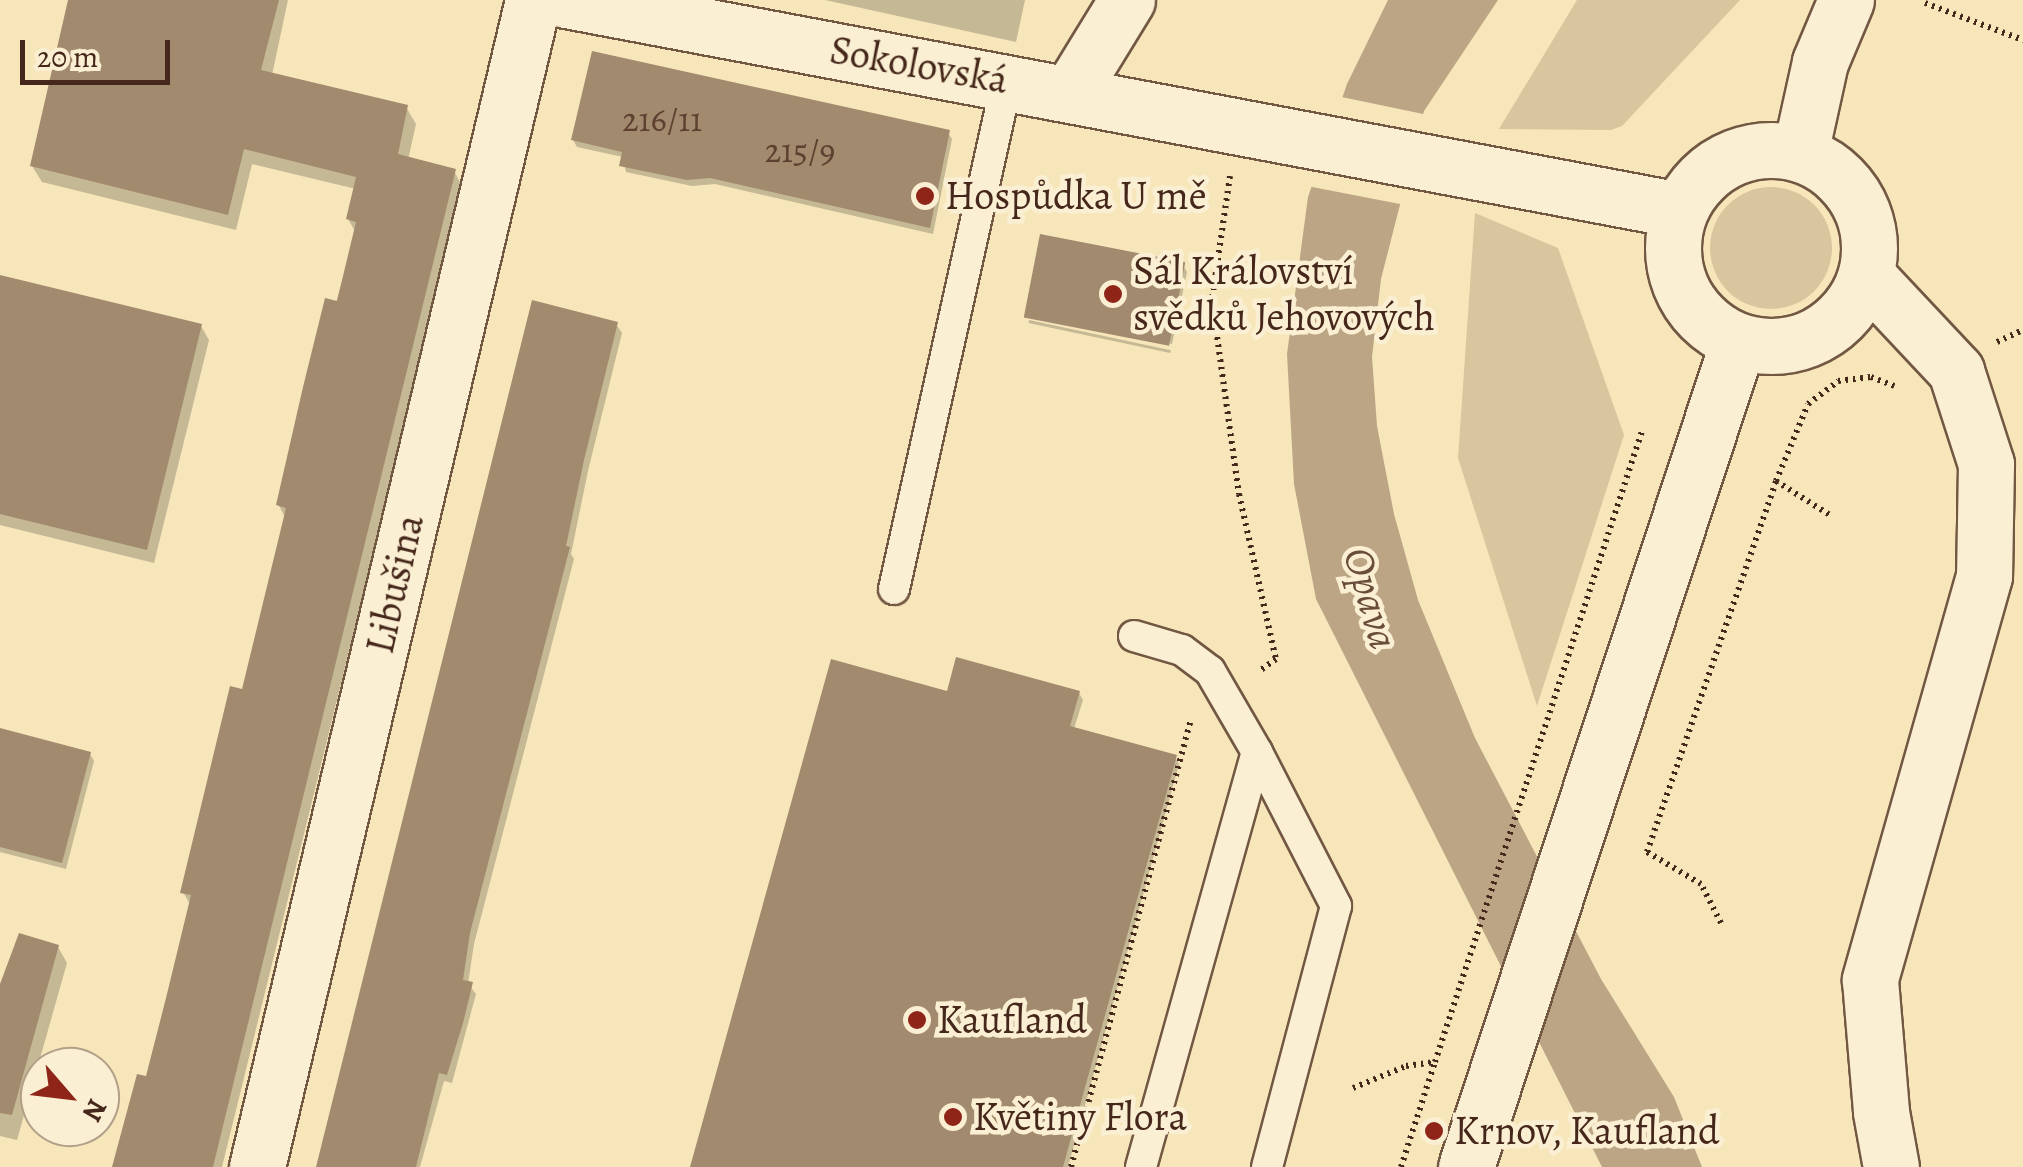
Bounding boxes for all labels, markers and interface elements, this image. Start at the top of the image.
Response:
scale bar [25,20,175,82]
street label: Sokolovská [826,26,1012,104]
text: 20 m [37,37,98,77]
house number: 216/11 [622,98,702,140]
house number: 215/9 [764,129,836,171]
place label: Hospůdka U mě [945,172,1207,220]
marker: Hospůdka U mě [914,185,936,207]
place label: Sál Království svědků Jehovových [1133,247,1435,341]
marker: Sál Království svědků Jehovových [1102,283,1124,305]
street label: Libušina [356,510,434,658]
water label: Opava [1333,541,1409,655]
place label: Kaufland [937,996,1087,1044]
marker: Kaufland [906,1009,928,1031]
north arrow [20,1047,120,1147]
text: N [73,1092,116,1128]
place label: Květiny Flora [973,1093,1187,1141]
marker: Květiny Flora [942,1106,964,1128]
place label: Krnov, Kaufland [1454,1107,1720,1155]
marker: Krnov, Kaufland [1423,1120,1445,1142]

